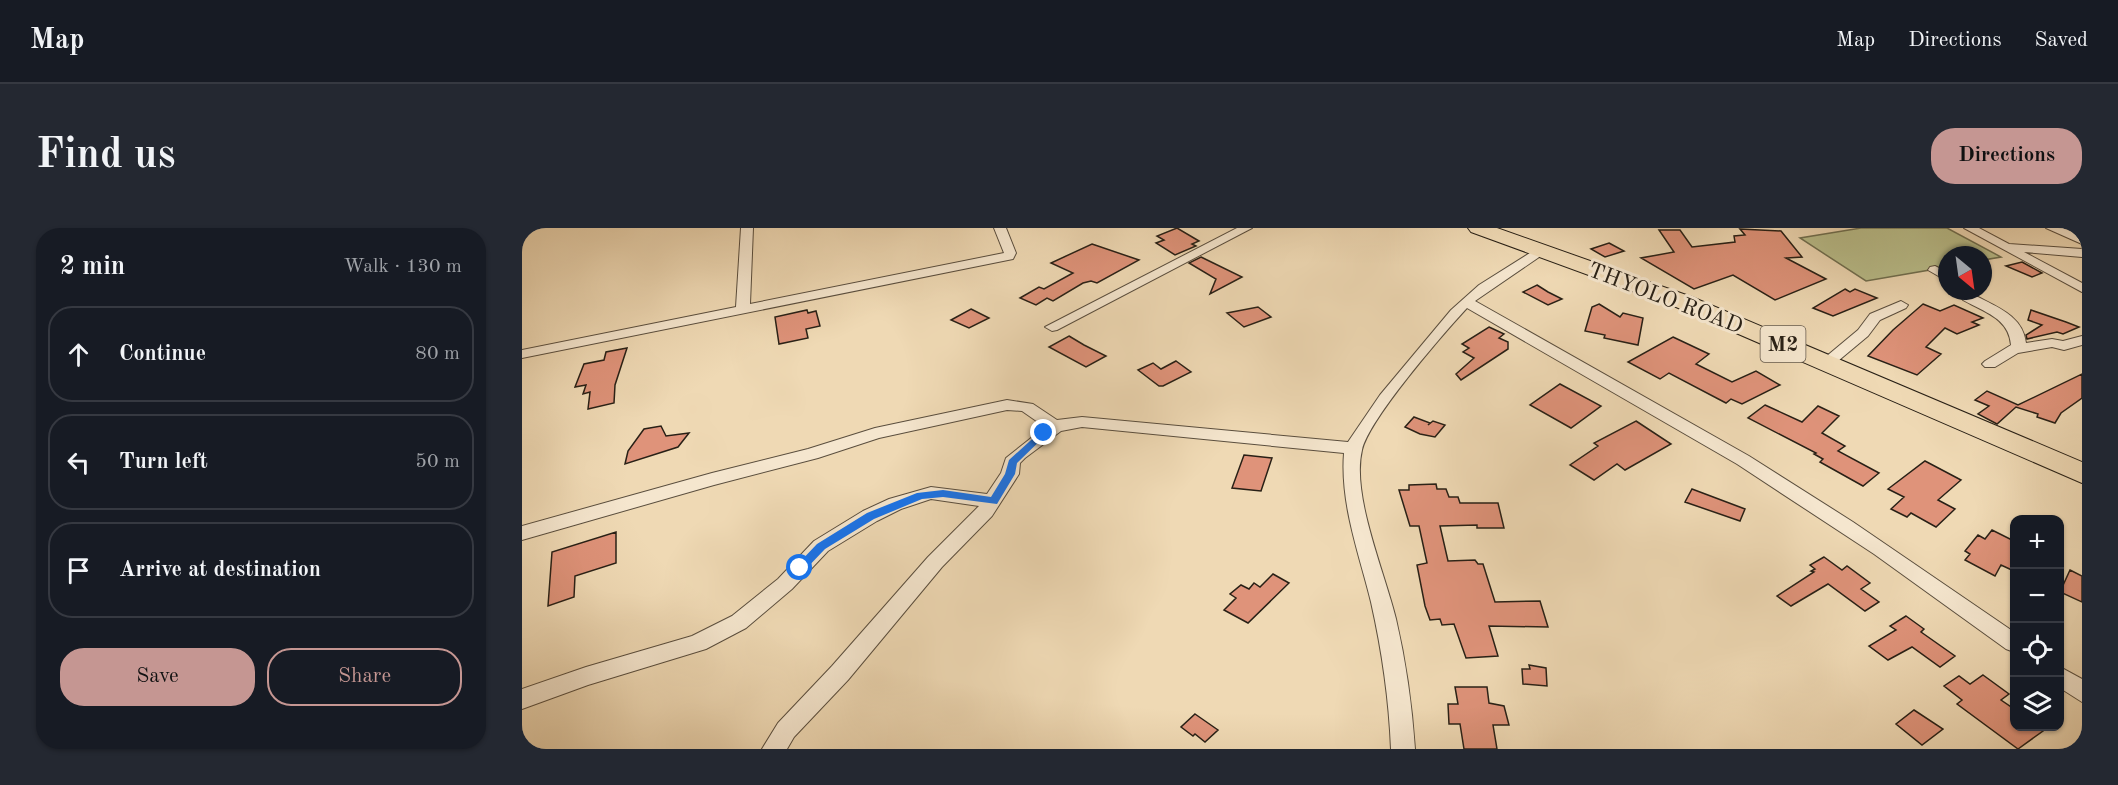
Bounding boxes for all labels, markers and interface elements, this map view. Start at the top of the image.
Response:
text: Map [30,27,84,55]
text: Map [1836,30,1875,51]
text: Directions [1908,30,2002,51]
text: Saved [2035,30,2088,51]
button: Directions [1931,128,2082,184]
text: Find us [36,135,175,177]
north arrow [1938,246,1992,300]
text: 2 min [60,254,125,280]
text: Walk · 130 m [343,257,462,277]
street label: THYOLO ROAD [1585,259,1746,338]
road number: M2 [1760,326,1806,362]
icon: ahead [62,338,95,371]
text: Continue [119,343,206,365]
text: 80 m [415,344,460,364]
route end [1030,419,1056,445]
icon: left [62,446,95,479]
text: Turn left [119,451,208,473]
text: 50 m [415,452,460,472]
map controls [2010,515,2064,731]
button: + [2010,515,2064,569]
icon: arrive [62,554,95,587]
route start [786,554,812,580]
text: Arrive at destination [119,559,321,581]
button: − [2010,569,2064,623]
button: locate [2010,623,2064,677]
button: Save [60,648,255,706]
button: Share [267,648,462,706]
button: layers [2010,677,2064,731]

